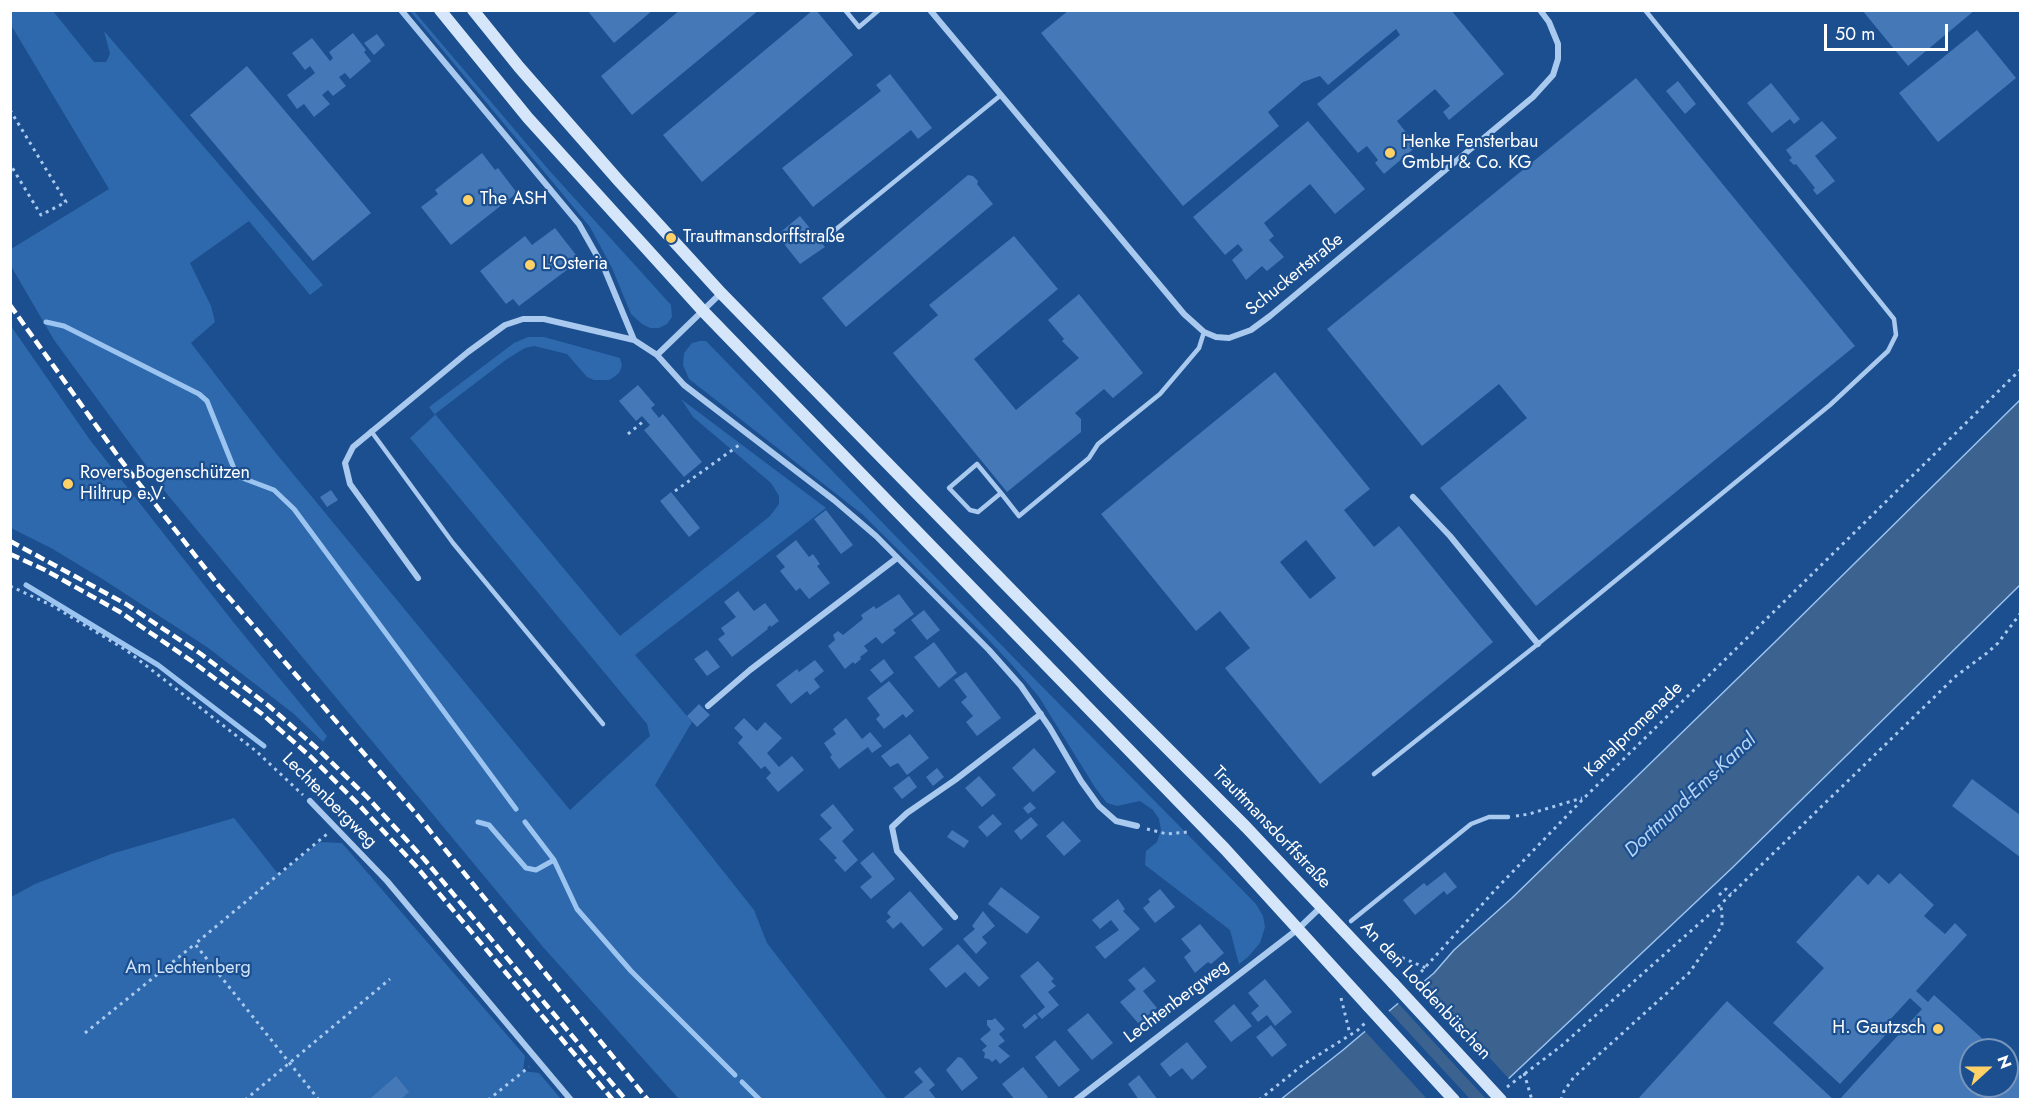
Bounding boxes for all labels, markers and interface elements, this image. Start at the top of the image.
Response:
scale bar [1827,12,1952,50]
text: 50 m [1835,21,1875,47]
place label: Henke Fensterbau GmbH & Co. KG [1402,132,1538,174]
marker: Henke Fensterbau GmbH & Co. KG [1383,146,1397,160]
place label: The ASH [480,189,547,211]
marker: The ASH [461,193,475,207]
place label: Trauttmansdorffstraße [683,227,845,249]
street label: Schuckertstraße [1242,229,1348,321]
marker: Trauttmansdorffstraße [664,231,678,245]
place label: L'Osteria [542,254,608,276]
marker: L'Osteria [523,258,537,272]
place label: Rovers Bogenschützen Hiltrup e.V. [80,463,250,506]
marker: Rovers Bogenschützen Hiltrup e.V. [61,477,75,491]
street label: Kanalpromenade [1580,678,1688,782]
water label: Dortmund-Ems-Kanal [1620,729,1762,863]
street label: Lechtenbergweg [277,749,381,853]
street label: Trauttmansdorffstraße [1207,762,1335,894]
street label: An den Loddenbüschen [1355,917,1495,1065]
street label: Lechtenbergweg [1120,956,1234,1048]
park label: Am Lechtenberg [125,958,251,980]
place label: H. Gautzsch [1832,1018,1926,1040]
marker: H. Gautzsch [1931,1022,1945,1036]
north arrow [1959,1038,2019,1098]
text: N [1991,1052,2017,1072]

